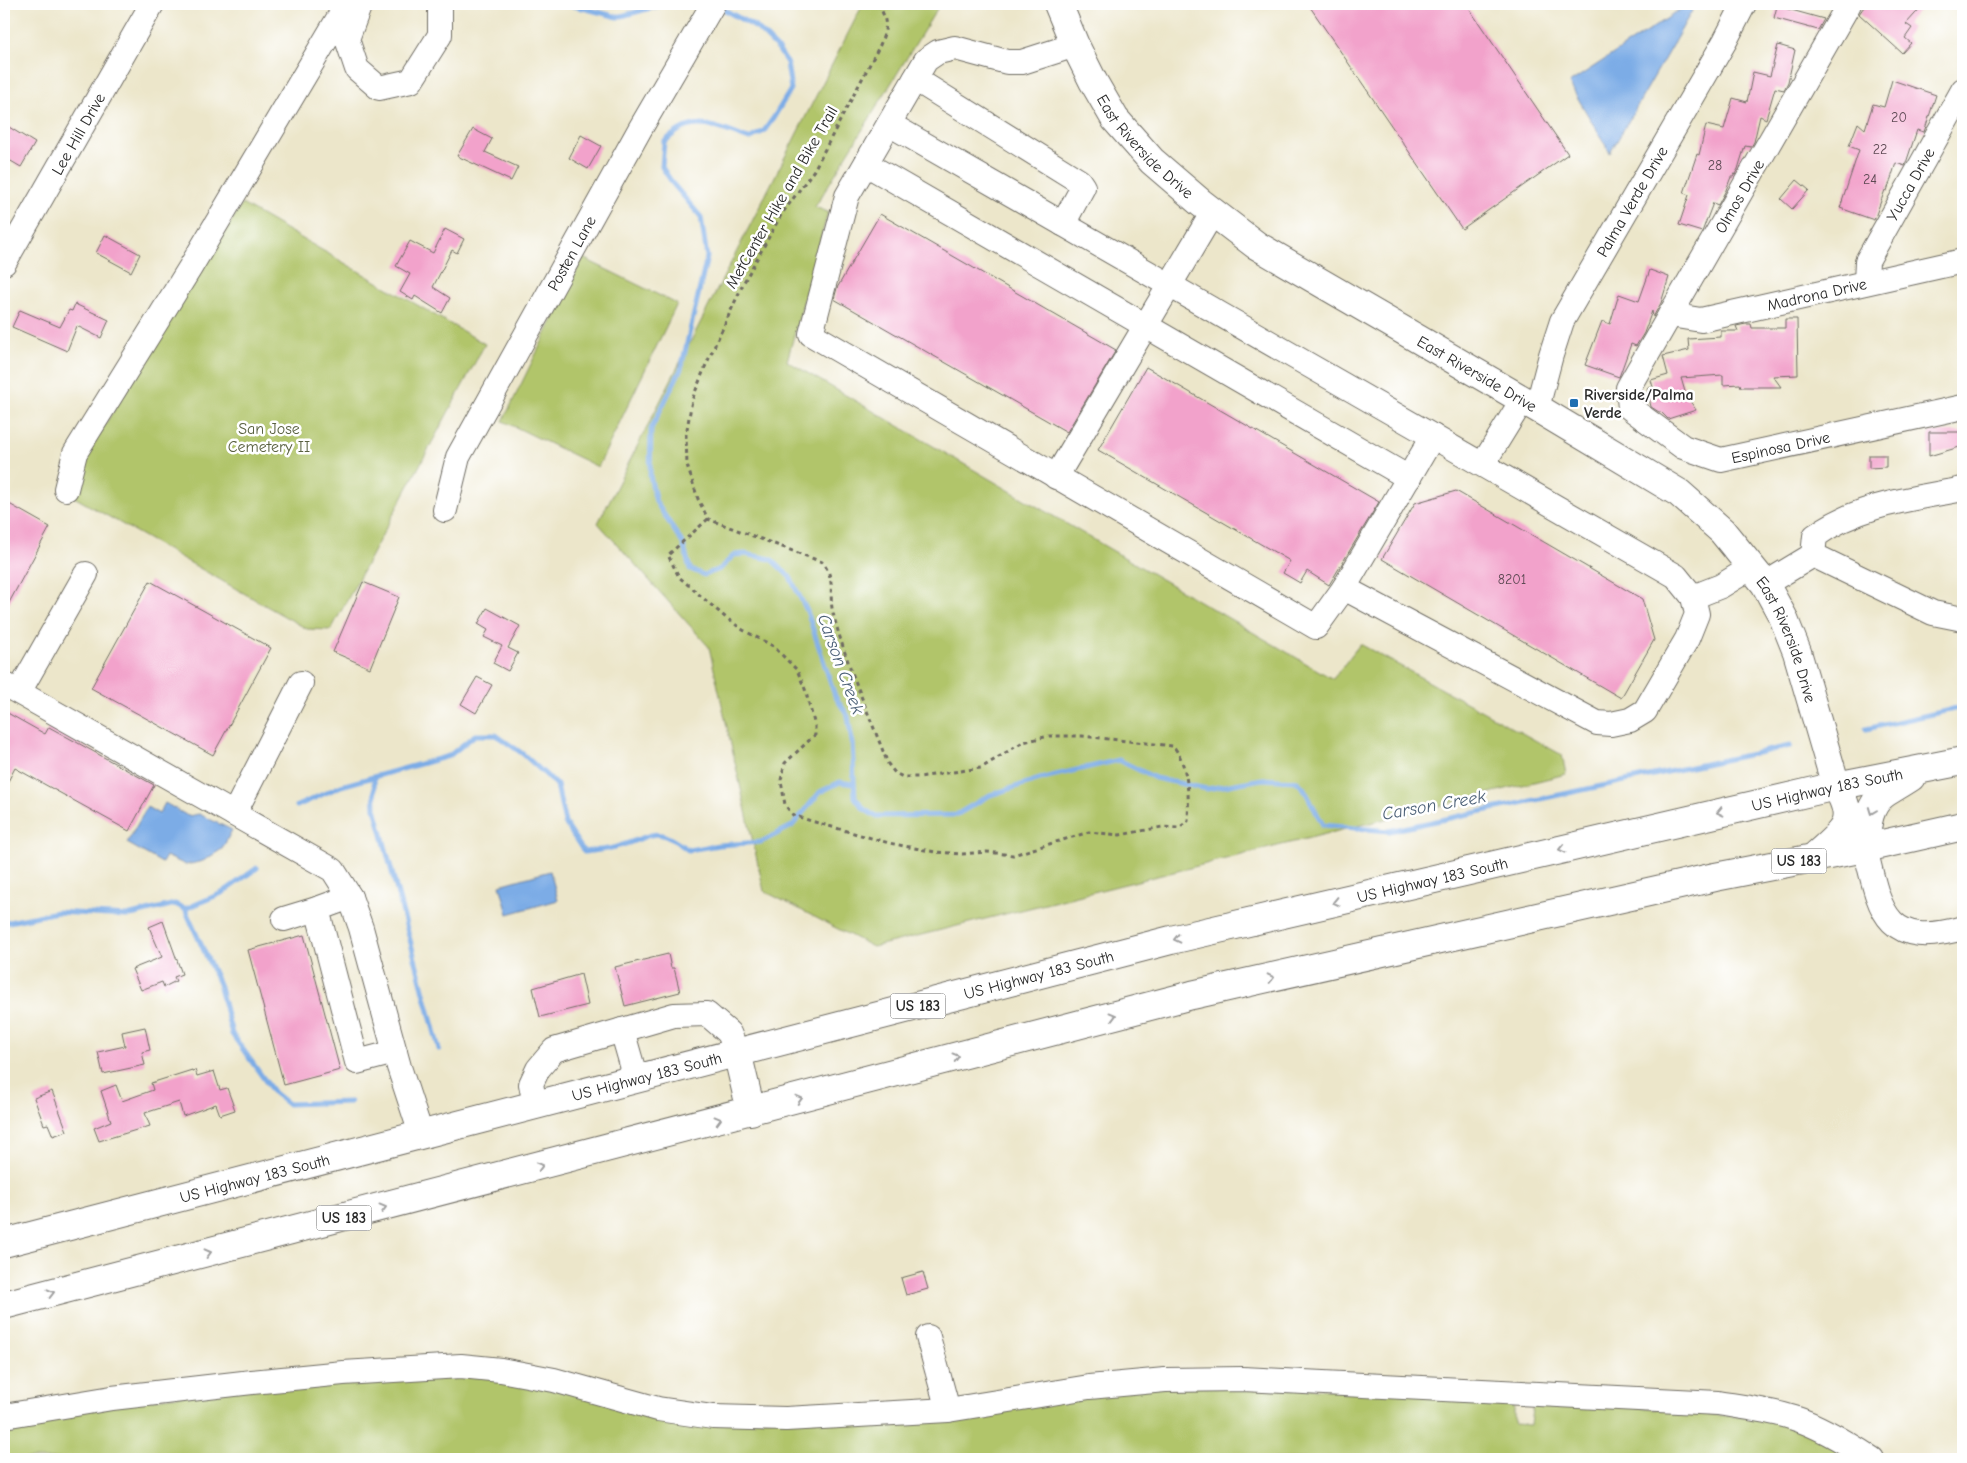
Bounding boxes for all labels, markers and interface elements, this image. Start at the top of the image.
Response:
street label: Lee Hill Drive [48,90,109,178]
street label: East Riverside Drive [1093,92,1197,202]
street label: MetCenter Hike and Bike Trail [722,103,842,292]
house number: 20 [1891,109,1907,126]
house number: 22 [1873,141,1887,158]
street label: Palma Verde Drive [1593,143,1672,260]
street label: Yucca Drive [1883,145,1939,225]
house number: 28 [1708,157,1722,174]
street label: Olmos Drive [1712,157,1768,236]
house number: 24 [1863,171,1877,188]
street label: Posten Lane [544,213,600,294]
street label: Madrona Drive [1765,275,1869,315]
street label: East Riverside Drive [1414,333,1540,416]
place label: Riverside/Palma Verde [1584,386,1694,422]
marker: Riverside/Palma Verde [1568,397,1580,409]
park label: San Jose Cemetery II [228,420,310,456]
street label: Espinosa Drive [1730,428,1832,467]
house number: 8201 [1498,571,1526,588]
street label: East Riverside Drive [1752,573,1819,705]
water label: Carson Creek [813,611,868,717]
street label: US Highway 183 South [1750,765,1905,815]
water label: Carson Creek [1381,786,1488,825]
one-way arrow [1716,806,1725,817]
one-way arrow [1868,806,1878,815]
one-way arrow [1557,843,1566,854]
road number: US 183 [1772,848,1826,874]
street label: US Highway 183 South [1355,854,1510,907]
one-way arrow [1331,896,1340,907]
one-way arrow [1173,933,1182,944]
street label: US Highway 183 South [962,947,1116,1003]
one-way arrow [1266,973,1275,984]
road number: US 183 [890,994,946,1018]
one-way arrow [1108,1011,1117,1022]
street label: US Highway 183 South [570,1049,724,1105]
one-way arrow [951,1053,959,1063]
one-way arrow [794,1094,802,1104]
one-way arrow [714,1115,723,1126]
street label: US Highway 183 South [178,1151,332,1207]
one-way arrow [535,1162,543,1172]
one-way arrow [378,1203,386,1213]
road number: US 183 [316,1206,372,1230]
one-way arrow [204,1248,213,1259]
one-way arrow [46,1288,55,1299]

